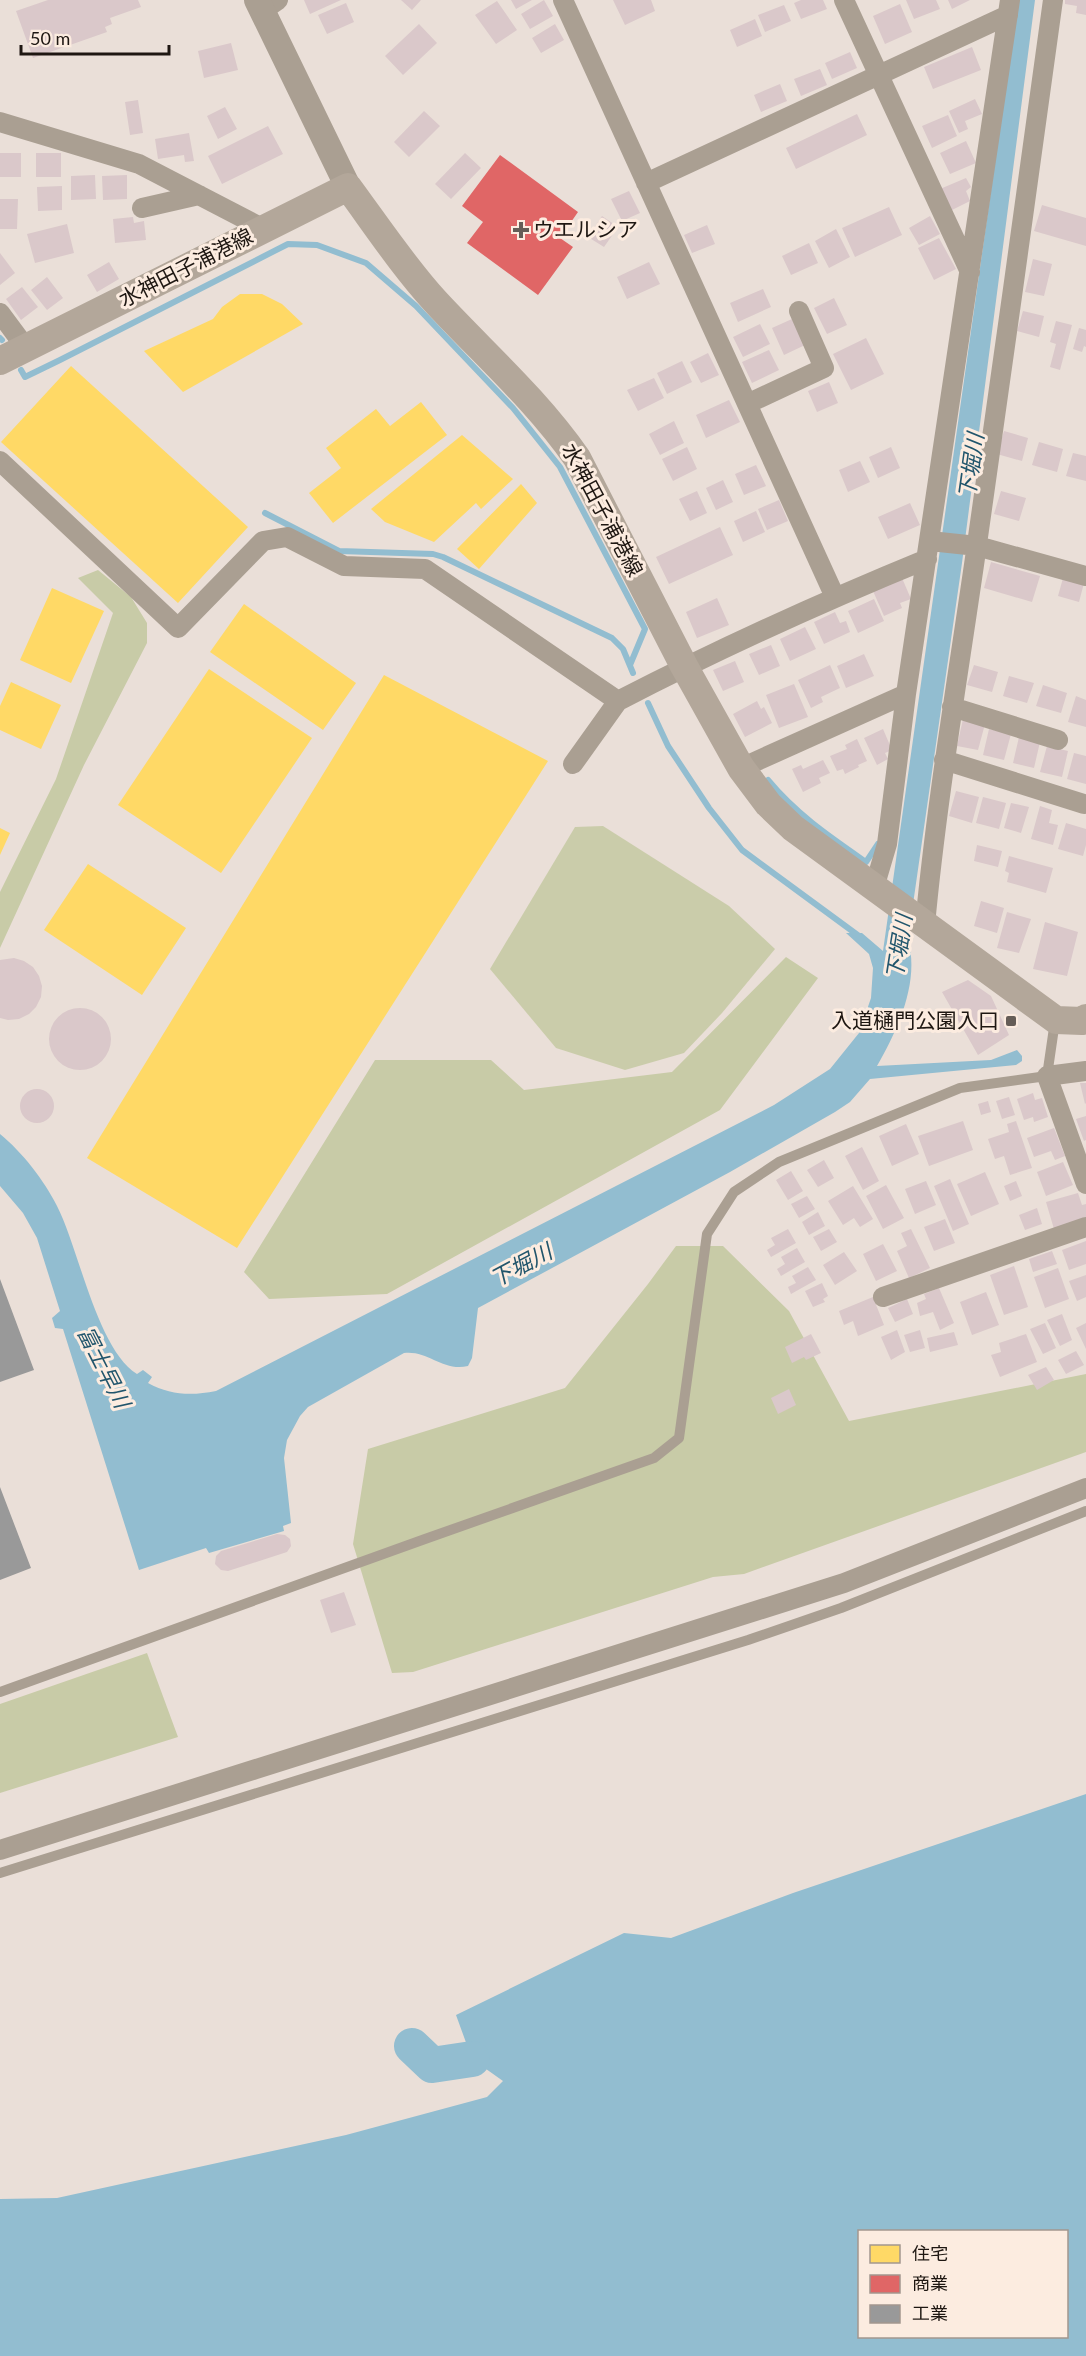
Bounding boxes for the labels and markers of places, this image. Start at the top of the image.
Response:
place label: ウエルシア [533,216,638,241]
marker: ウエルシア [514,223,528,237]
place label: 入道樋門公園入口 [831,1007,999,1032]
marker: 入道樋門公園入口 [1004,1014,1018,1028]

